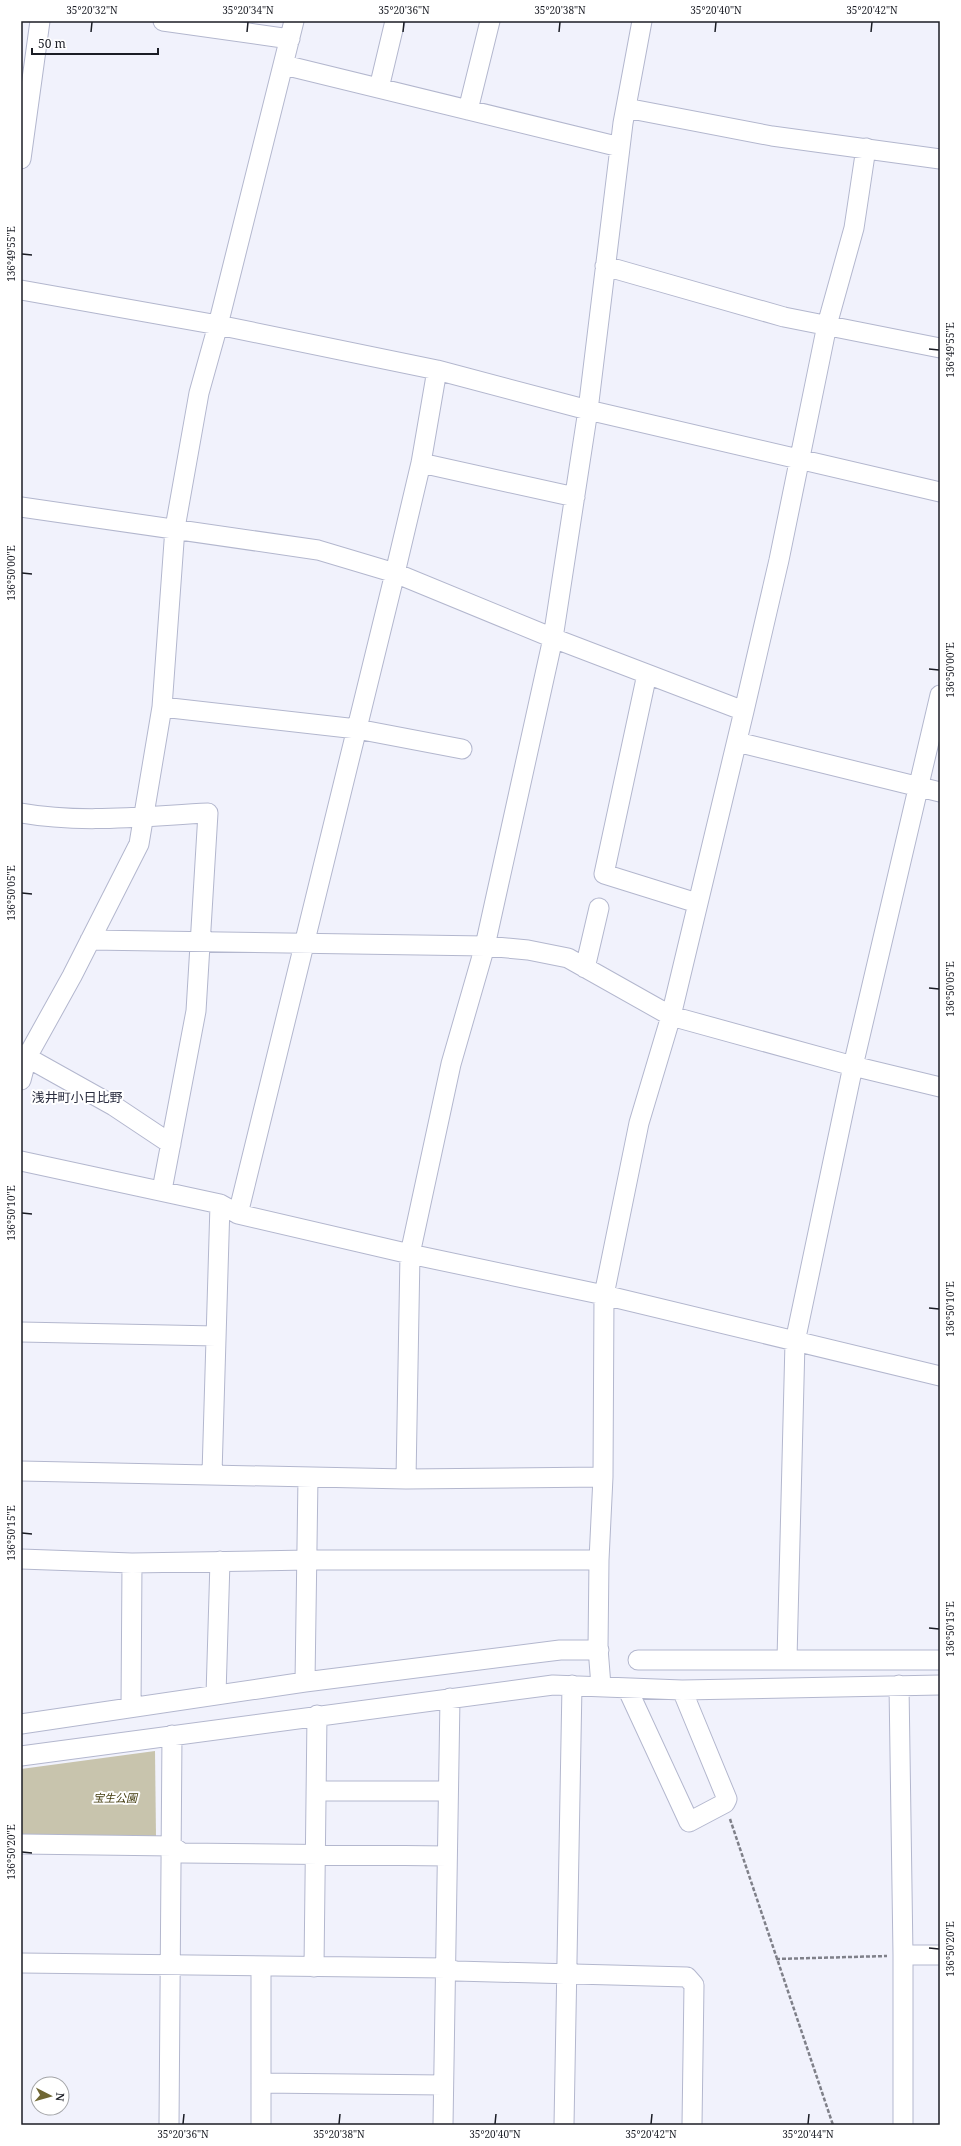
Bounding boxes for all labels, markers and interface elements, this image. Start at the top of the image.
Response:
text: 35°20'32"N [66,3,118,17]
text: 35°20'34"N [222,3,274,17]
text: 35°20'36"N [378,3,430,17]
text: 35°20'38"N [534,3,586,17]
text: 35°20'40"N [690,3,742,17]
text: 35°20'42"N [846,3,898,17]
scale bar [32,30,158,56]
text: 50 m [38,35,66,52]
text: 136°49'55"E [4,226,18,282]
text: 136°49'55"E [943,322,957,378]
text: 136°50'00"E [4,545,18,601]
text: 136°50'00"E [943,642,957,698]
text: 136°50'05"E [4,865,18,921]
text: 136°50'05"E [943,961,957,1017]
district label: 浅井町小日比野 [31,1088,123,1106]
text: 136°50'10"E [4,1185,18,1241]
text: 136°50'10"E [943,1281,957,1337]
text: 136°50'15"E [4,1505,18,1561]
text: 136°50'15"E [943,1601,957,1657]
park label: 宝生公園 [93,1790,139,1805]
text: 136°50'20"E [4,1824,18,1880]
text: 136°50'20"E [943,1921,957,1977]
north arrow [30,2076,70,2116]
text: N [52,2092,68,2103]
text: 35°20'36"N [157,2127,209,2141]
text: 35°20'38"N [313,2127,365,2141]
text: 35°20'40"N [469,2127,521,2141]
text: 35°20'42"N [625,2127,677,2141]
text: 35°20'44"N [782,2127,834,2141]

